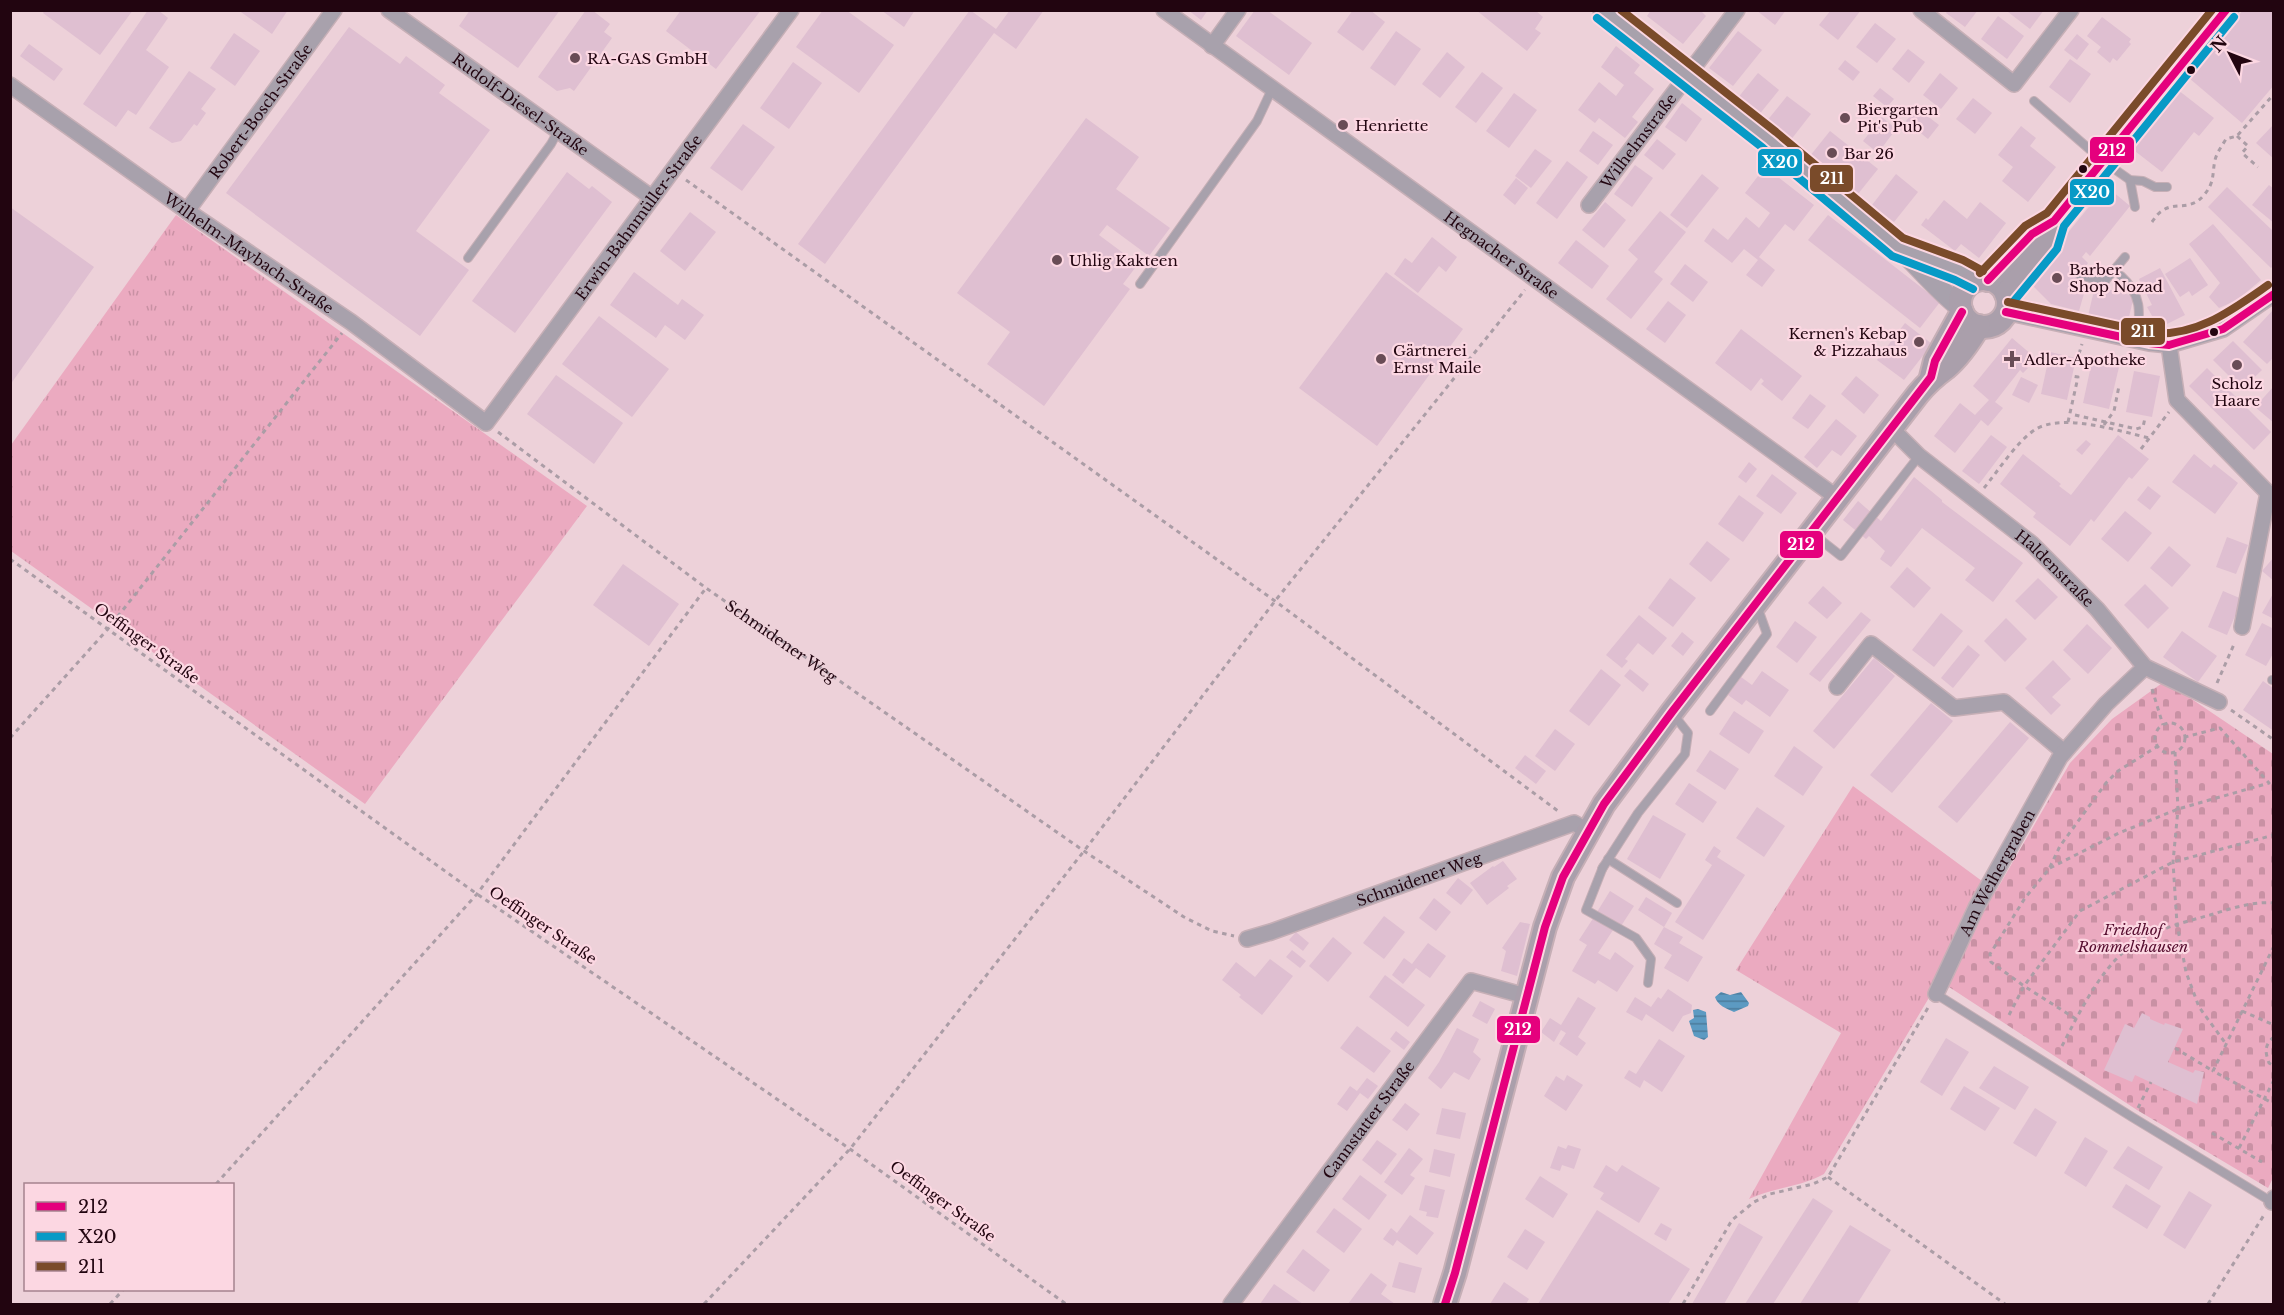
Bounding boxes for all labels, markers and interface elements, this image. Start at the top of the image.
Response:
north arrow [2200,24,2260,84]
text: N [2206,32,2231,56]
street label: Robert-Bosch-Straße [205,40,316,182]
street label: Rudolf-Diesel-Straße [449,49,593,159]
place label: RA-GAS GmbH [587,49,708,68]
marker: RA-GAS GmbH [568,51,582,65]
unlabelled marker [2185,64,2197,76]
street label: Wilhelmstraße [1595,89,1680,193]
place label: Biergarten Pit's Pub [1857,100,1938,136]
marker: Biergarten Pit's Pub [1838,111,1852,125]
place label: Henriette [1355,116,1428,135]
marker: Henriette [1336,118,1350,132]
street label: Erwin-Bahnmüller-Straße [571,130,706,304]
line badge: 212 [2089,136,2135,164]
text: 212 [2098,140,2126,160]
place label: Bar 26 [1844,144,1894,163]
marker: Bar 26 [1825,146,1839,160]
line badge: X20 [1757,148,1803,177]
text: X20 [1761,152,1798,172]
unlabelled marker [2077,163,2089,175]
line badge: 211 [1809,164,1854,193]
text: 211 [1820,168,1844,188]
line badge: X20 [2069,178,2115,206]
text: X20 [2073,182,2110,202]
street label: Wilhelm-Maybach-Straße [160,188,338,317]
street label: Hegnacher Straße [1440,207,1563,303]
place label: Uhlig Kakteen [1069,251,1178,270]
marker: Uhlig Kakteen [1050,253,1064,267]
place label: Barber Shop Nozad [2069,260,2163,296]
marker: Barber Shop Nozad [2050,271,2064,285]
line badge: 211 [2120,317,2166,346]
text: 211 [2131,321,2155,341]
place label: Kernen's Kebap & Pizzahaus [1789,324,1907,360]
unlabelled marker [2208,326,2220,338]
marker: Kernen's Kebap & Pizzahaus [1912,335,1926,349]
place label: Gärtnerei Ernst Maile [1393,341,1481,377]
place label: Adler-Apotheke [2023,350,2146,369]
marker: Gärtnerei Ernst Maile [1374,352,1388,366]
marker: Adler-Apotheke [2005,352,2019,366]
marker: Scholz Haare [2230,358,2244,372]
place label: Scholz Haare [2211,374,2263,410]
street label: Haldenstraße [2012,525,2099,611]
line badge: 212 [1779,530,1824,559]
text: 212 [1787,534,1815,554]
street label: Schmidener Weg [722,595,842,686]
street label: Oeffinger Straße [90,598,204,688]
street label: Am Weihergraben [1955,806,2039,940]
street label: Schmidener Weg [1354,847,1485,910]
street label: Oeffinger Straße [486,882,600,968]
park label: Friedhof Rommelshausen [2077,920,2188,956]
line badge: 212 [1496,1015,1541,1044]
text: 212 [1504,1019,1532,1039]
street label: Cannstatter Straße [1318,1057,1418,1182]
street label: Oeffinger Straße [886,1156,1000,1246]
legend [24,1183,234,1291]
text: 212 [78,1196,108,1218]
text: X20 [78,1226,117,1248]
text: 211 [78,1256,105,1278]

